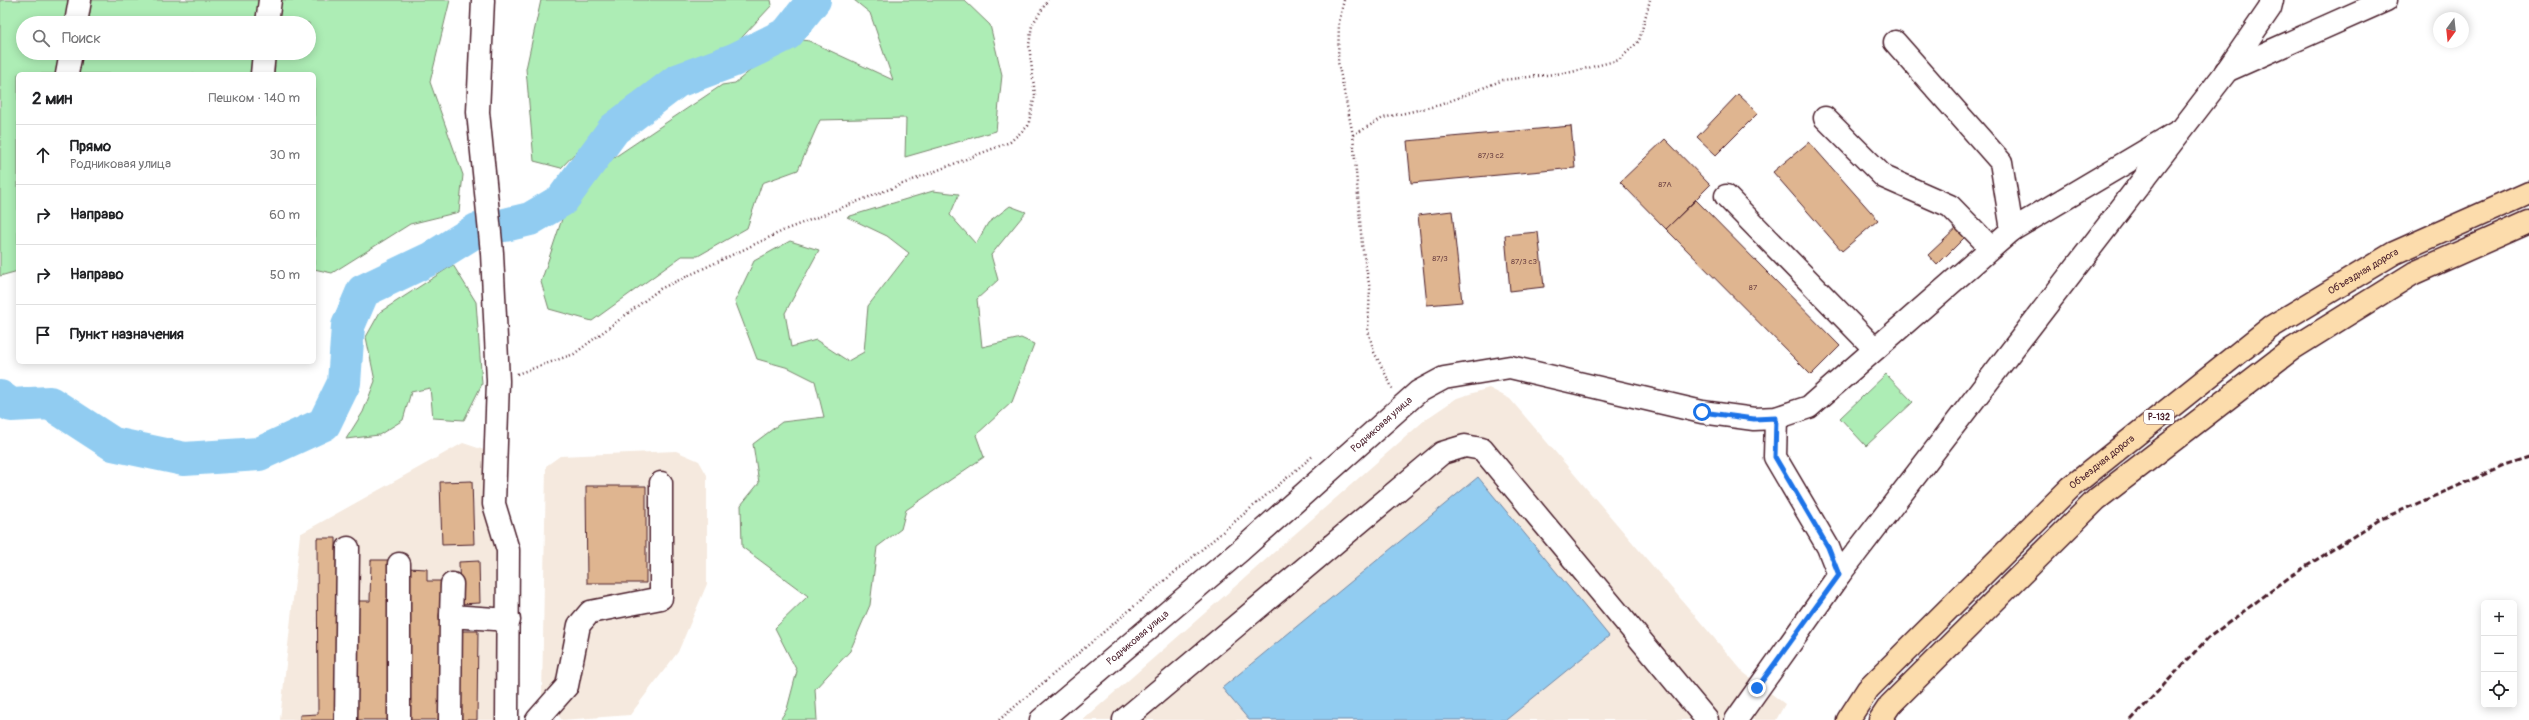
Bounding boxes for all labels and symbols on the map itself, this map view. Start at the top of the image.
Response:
north arrow [2433,12,2469,48]
house number: 87/3 с2 [1478,151,1504,160]
house number: 87А [1658,180,1672,189]
street label: Объездная дорога [2326,246,2401,297]
house number: 87/3 [1432,254,1448,263]
house number: 87/3 с3 [1511,257,1537,266]
house number: 87 [1749,283,1758,292]
street label: Родниковая улица [1349,394,1415,455]
route start [1693,403,1711,421]
road number: Р-132 [2144,410,2174,424]
street label: Объездная дорога [2067,432,2137,492]
street label: Родниковая улица [1104,608,1172,667]
route end [1748,679,1766,697]

